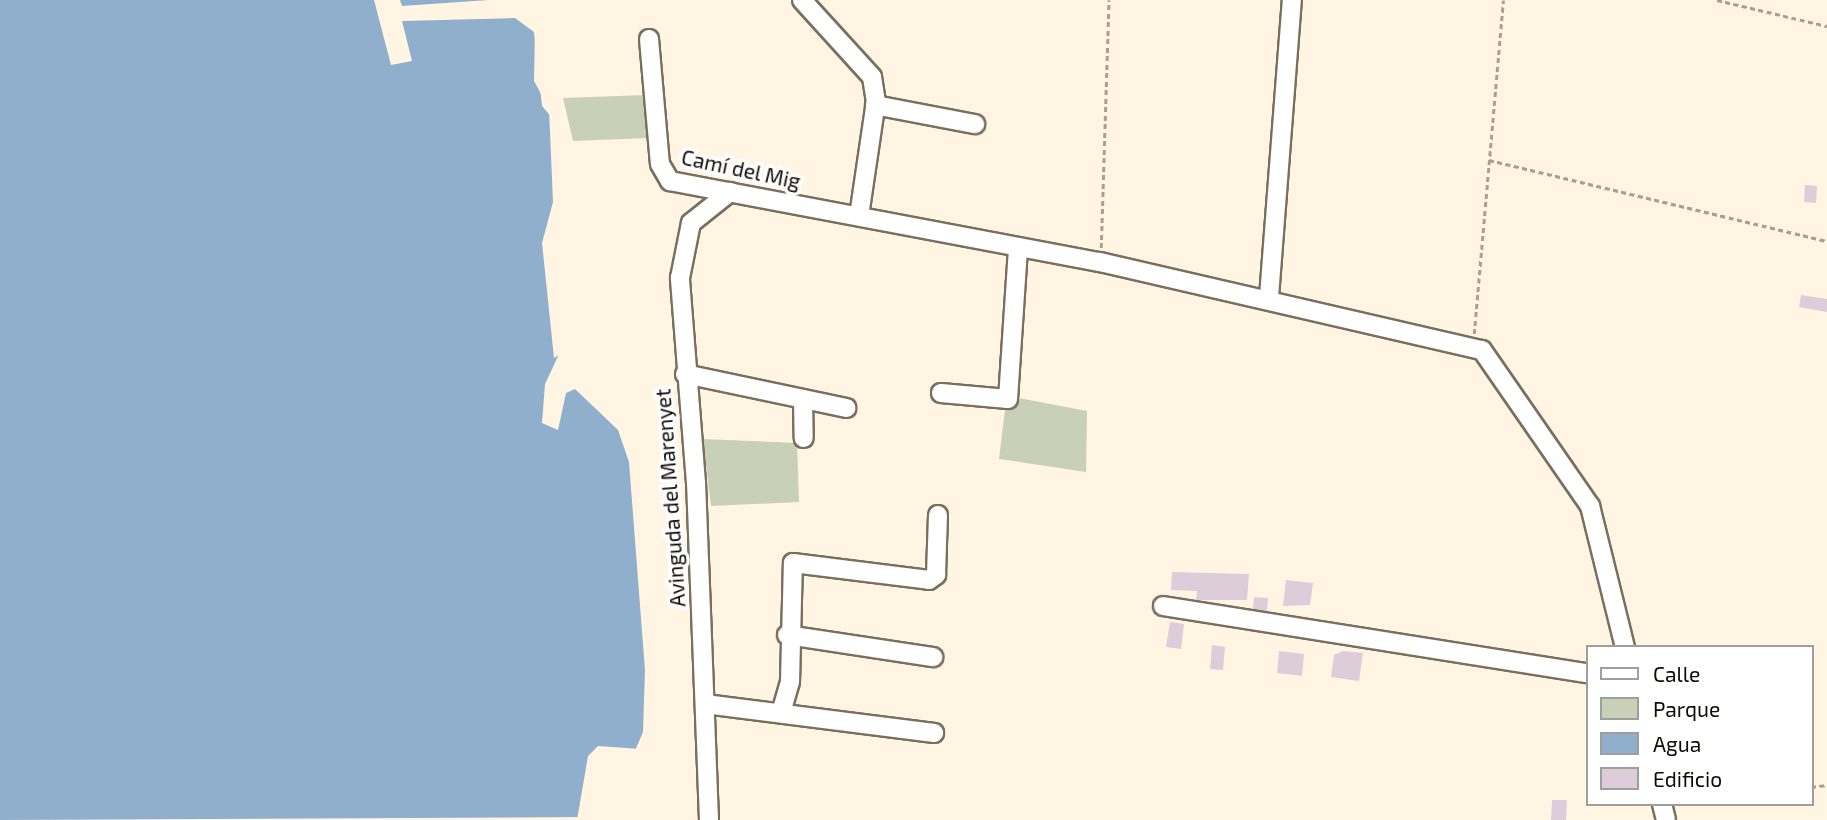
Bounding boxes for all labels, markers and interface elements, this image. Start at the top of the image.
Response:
street label: Camí del Mig [679,144,803,194]
street label: Avinguda del Marenyet [650,388,690,608]
legend [1586,645,1813,806]
text: Calle [1653,661,1700,686]
text: Parque [1653,696,1720,721]
text: Agua [1653,731,1701,756]
text: Edificio [1653,766,1722,791]

